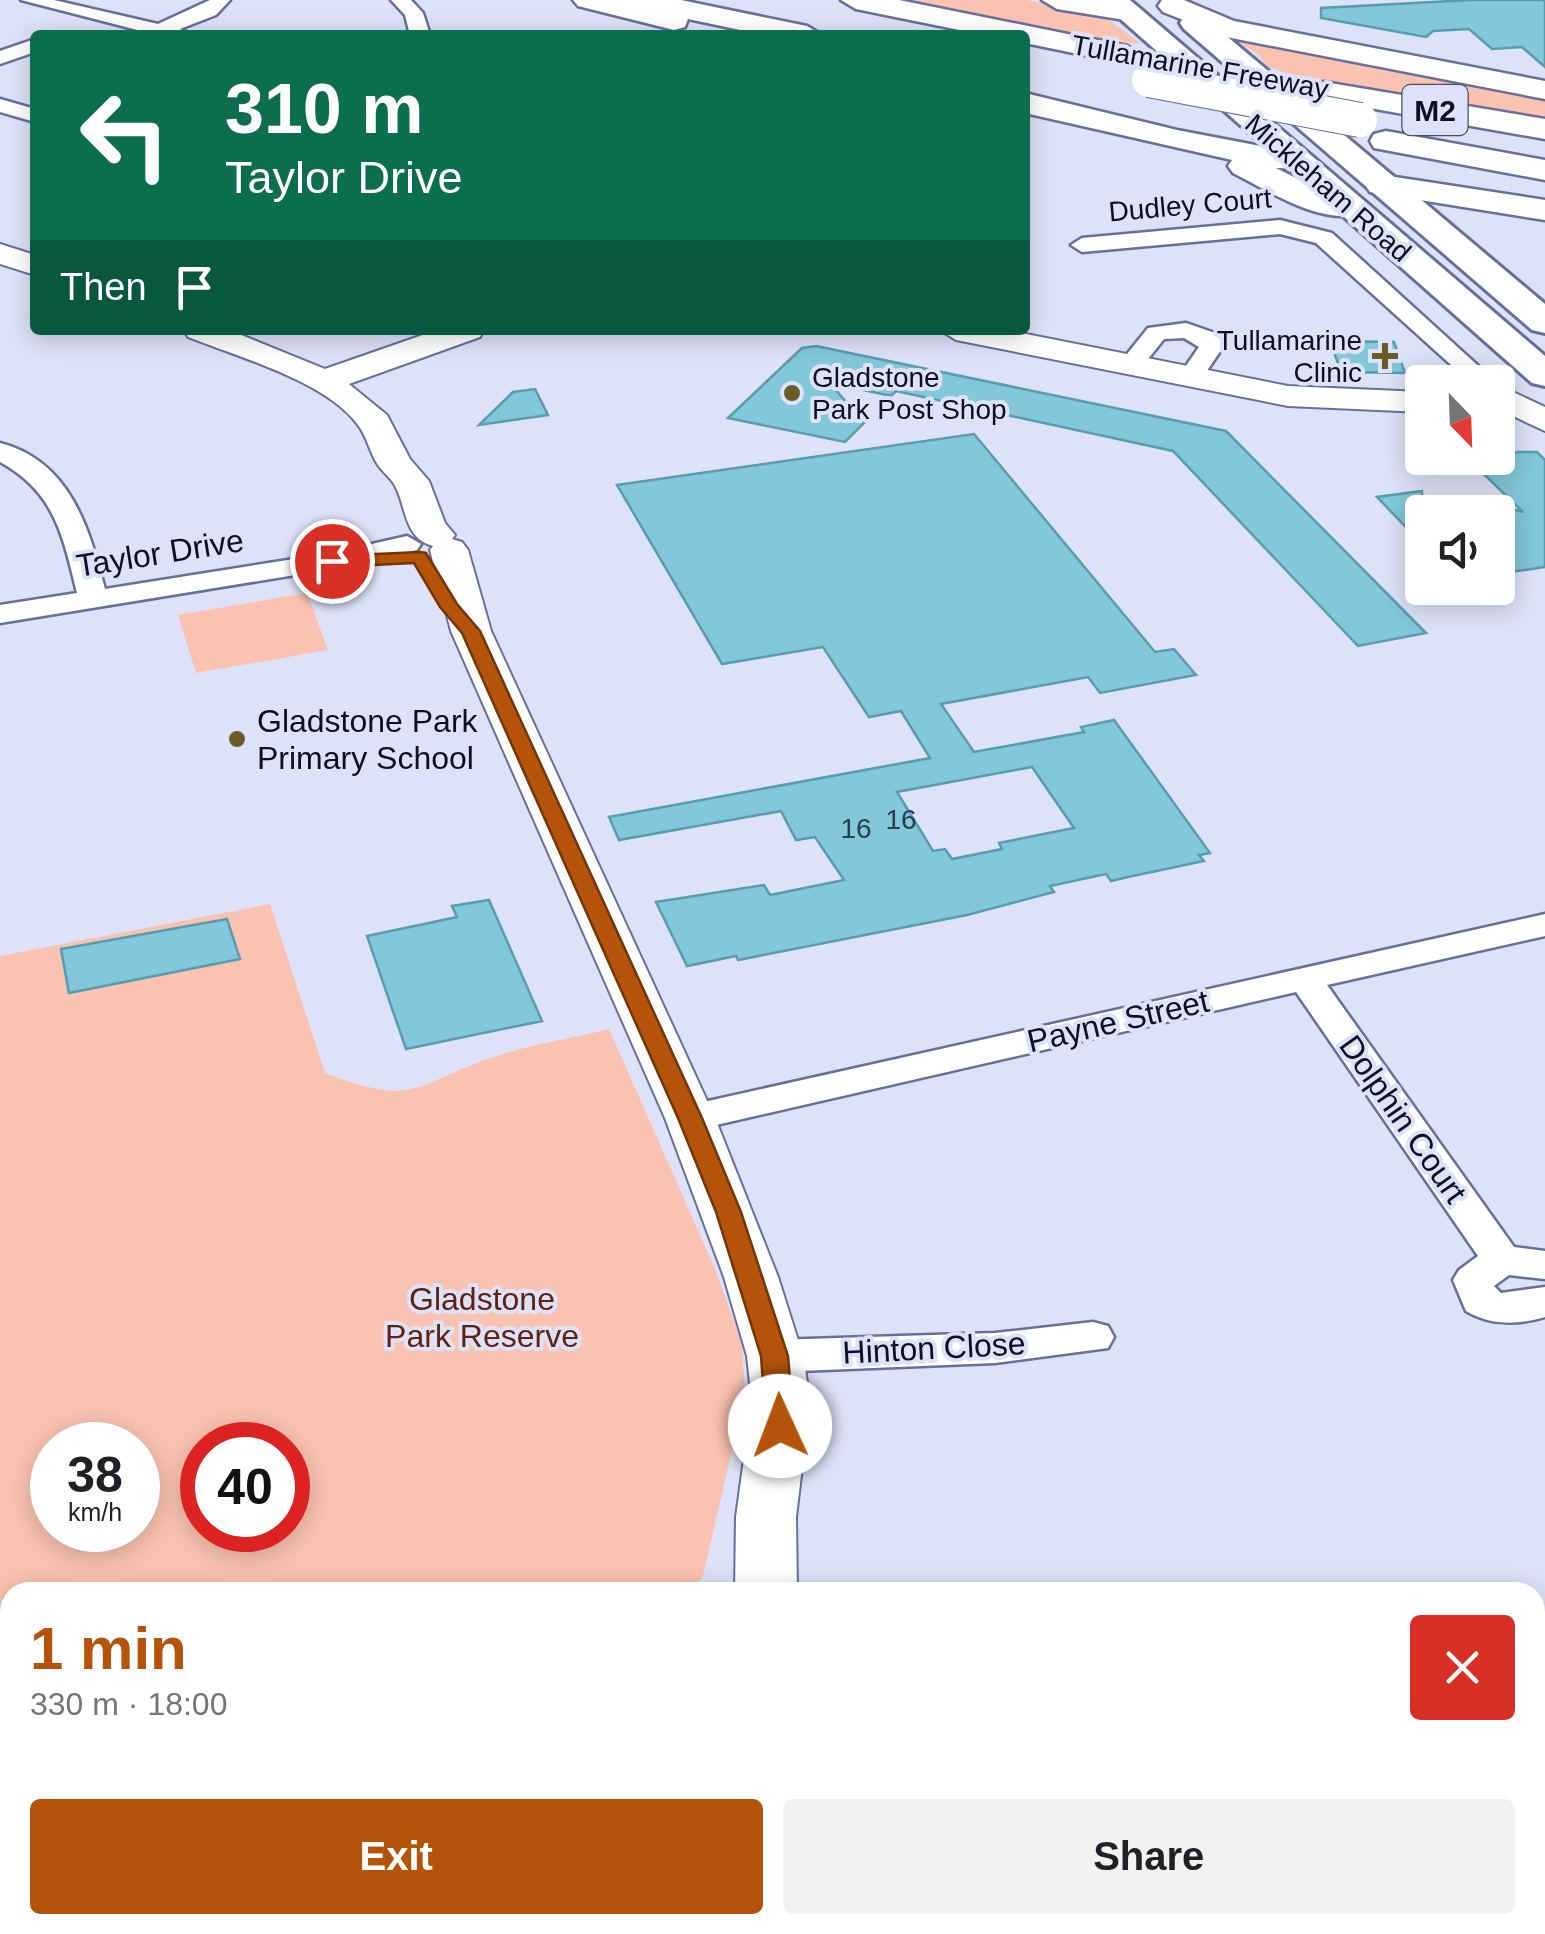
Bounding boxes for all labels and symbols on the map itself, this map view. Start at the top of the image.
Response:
street label: Tullamarine Freeway [1069,29,1331,105]
road number: M2 [1402,85,1468,135]
street label: Mickleham Road [1239,108,1417,268]
street label: Dudley Court [1107,182,1273,228]
place label: Tullamarine Clinic [1217,325,1362,388]
marker: Tullamarine Clinic [1372,343,1398,369]
place label: Gladstone Park Post Shop [812,362,1007,425]
north arrow [1405,365,1515,475]
marker: Gladstone Park Post Shop [781,382,803,404]
pin [290,519,375,604]
street label: Taylor Drive [74,522,246,584]
place label: Gladstone Park Primary School [257,703,479,776]
marker: Gladstone Park Primary School [226,728,248,750]
house number: 16 [885,804,917,835]
house number: 16 [840,813,872,844]
street label: Payne Street [1024,983,1212,1059]
street label: Dolphin Court [1332,1029,1474,1210]
park label: Gladstone Park Reserve [385,1281,579,1354]
street label: Hinton Close [842,1325,1026,1371]
position arrow [728,1374,832,1478]
speed limit sign: 40 [180,1422,310,1552]

